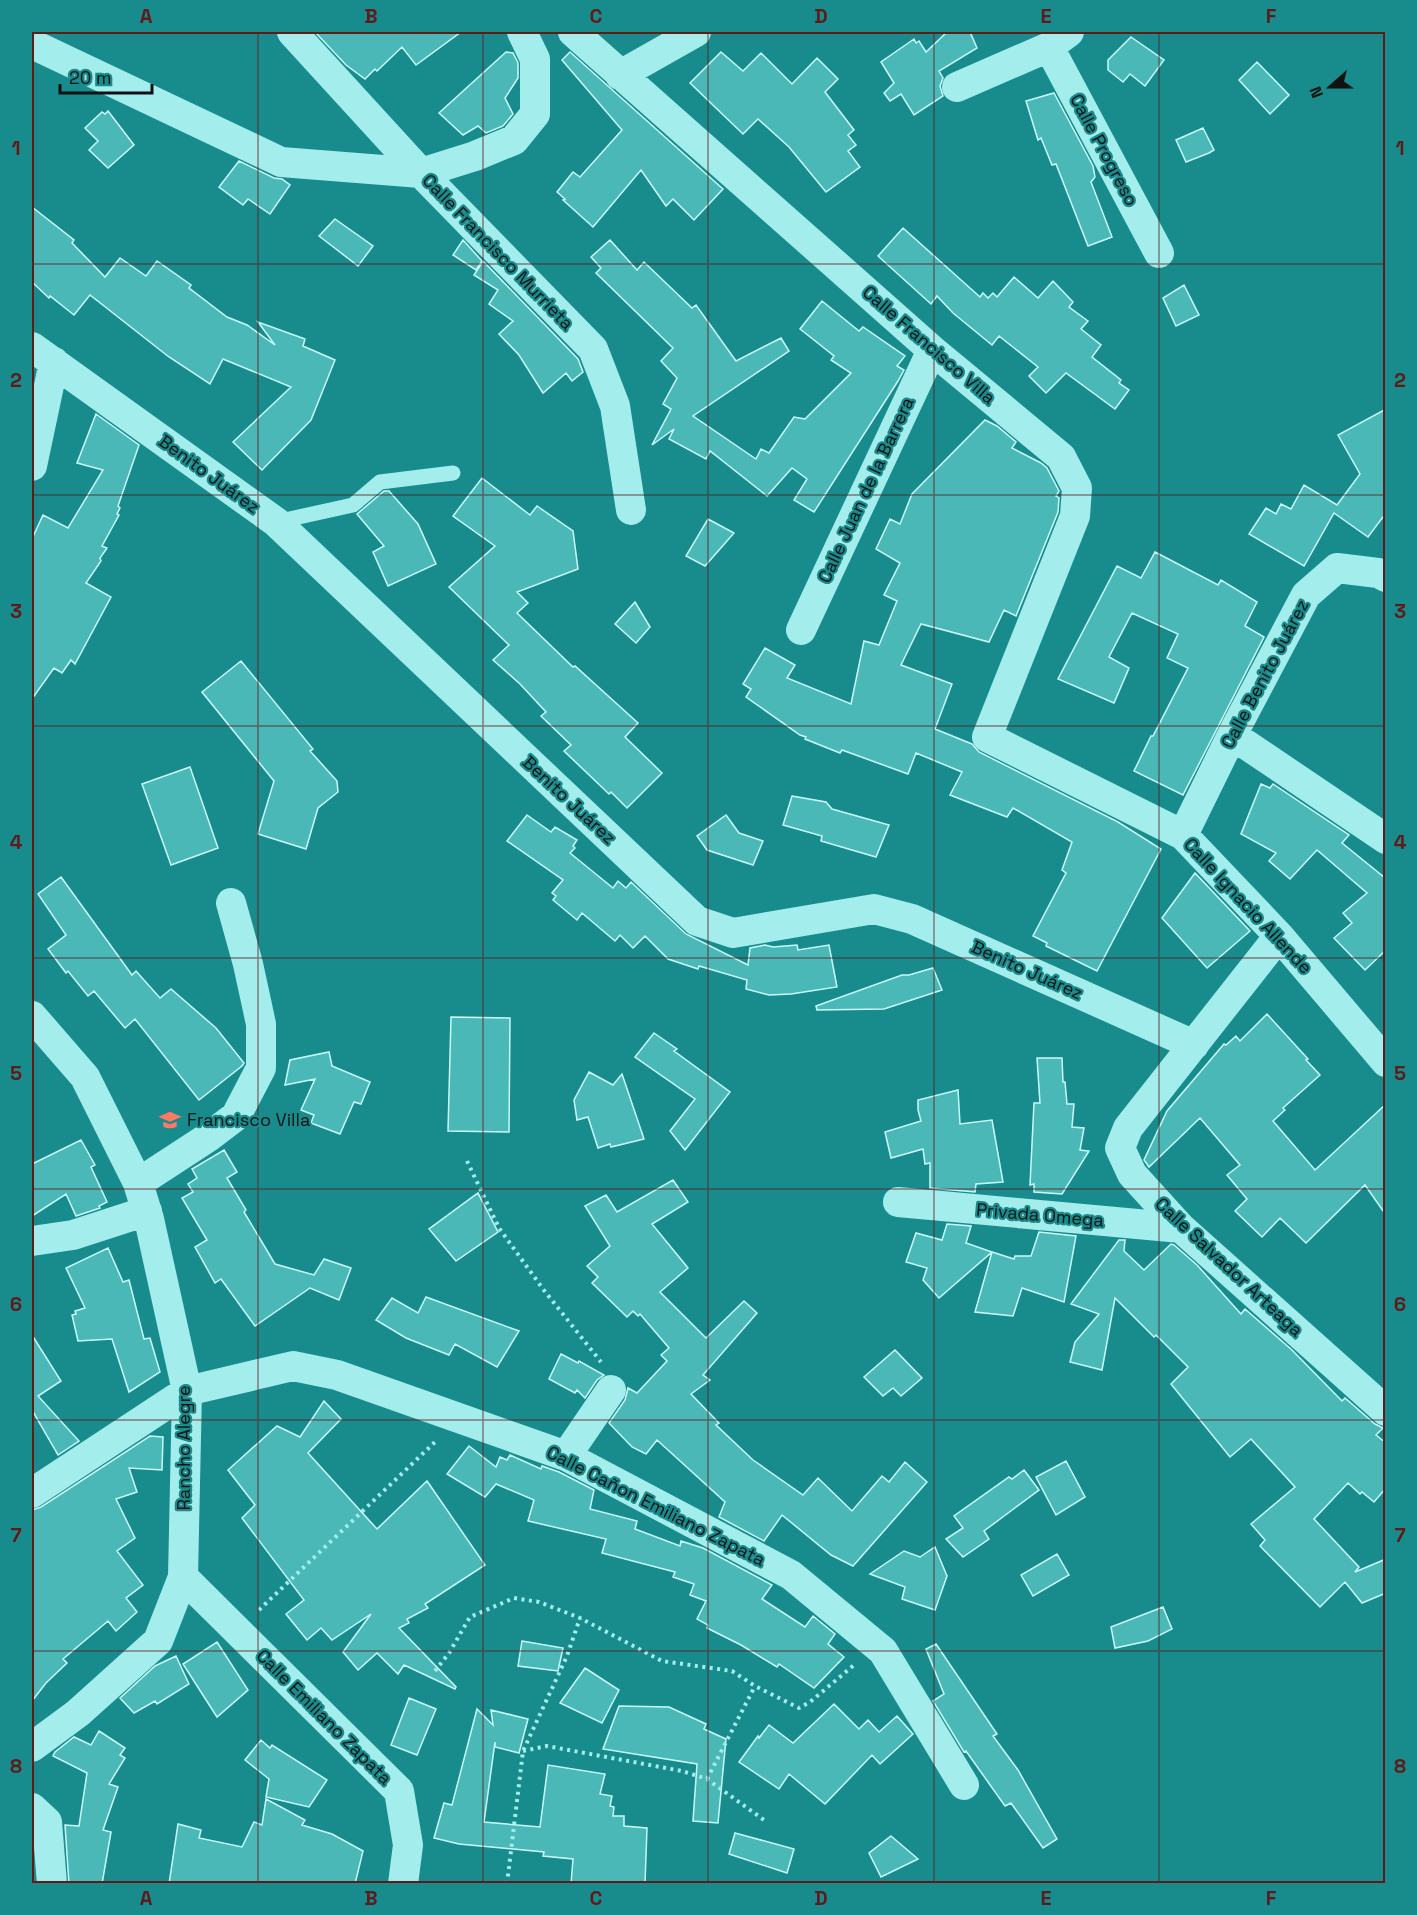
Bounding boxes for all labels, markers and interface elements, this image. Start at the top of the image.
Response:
text: A [140,3,153,29]
text: B [364,3,378,29]
text: C [590,3,603,29]
text: D [814,3,828,29]
text: E [1040,3,1052,29]
text: F [1266,3,1277,29]
scale bar [60,57,152,95]
north arrow [1300,57,1360,117]
text: 20 m [69,66,112,89]
text: N [1305,83,1328,101]
street label: Calle Progreso [1065,90,1144,210]
text: 1 [11,135,21,161]
text: 1 [1395,135,1405,161]
street label: Calle Francisco Murrieta [418,169,579,335]
street label: Calle Francisco Villa [858,280,1001,409]
text: 2 [10,367,22,393]
text: 2 [1394,367,1406,393]
street label: Calle Juan de la Barrera [812,393,919,586]
street label: Benito Juárez [154,429,264,518]
street label: Calle Benito Juárez [1216,595,1314,752]
text: 3 [10,598,22,624]
text: 3 [1394,598,1406,624]
street label: Benito Juárez [518,750,621,849]
text: 4 [10,829,23,855]
text: 4 [1394,829,1407,855]
street label: Calle Ignacio Allende [1179,833,1317,979]
street label: Benito Juárez [968,935,1086,1004]
text: 5 [10,1060,22,1086]
text: 5 [1394,1060,1406,1086]
school or university icon: Francisco Villa [158,1108,182,1132]
place label: Francisco Villa [187,1108,310,1131]
street label: Calle Salvador Arteaga [1151,1192,1308,1341]
street label: Privada Omega [975,1197,1105,1232]
text: 6 [10,1291,22,1317]
text: 6 [1394,1291,1406,1317]
street label: Rancho Alegre [172,1385,195,1511]
street label: Calle Cañon Emiliano Zapata [543,1440,769,1571]
text: 7 [10,1522,22,1548]
text: 7 [1394,1522,1406,1548]
street label: Calle Emiliano Zapata [252,1644,397,1789]
text: 8 [10,1753,22,1779]
text: 8 [1394,1753,1406,1779]
text: A [140,1885,153,1911]
text: B [364,1885,378,1911]
text: C [590,1885,603,1911]
text: D [814,1885,828,1911]
text: E [1040,1885,1052,1911]
text: F [1266,1885,1277,1911]

